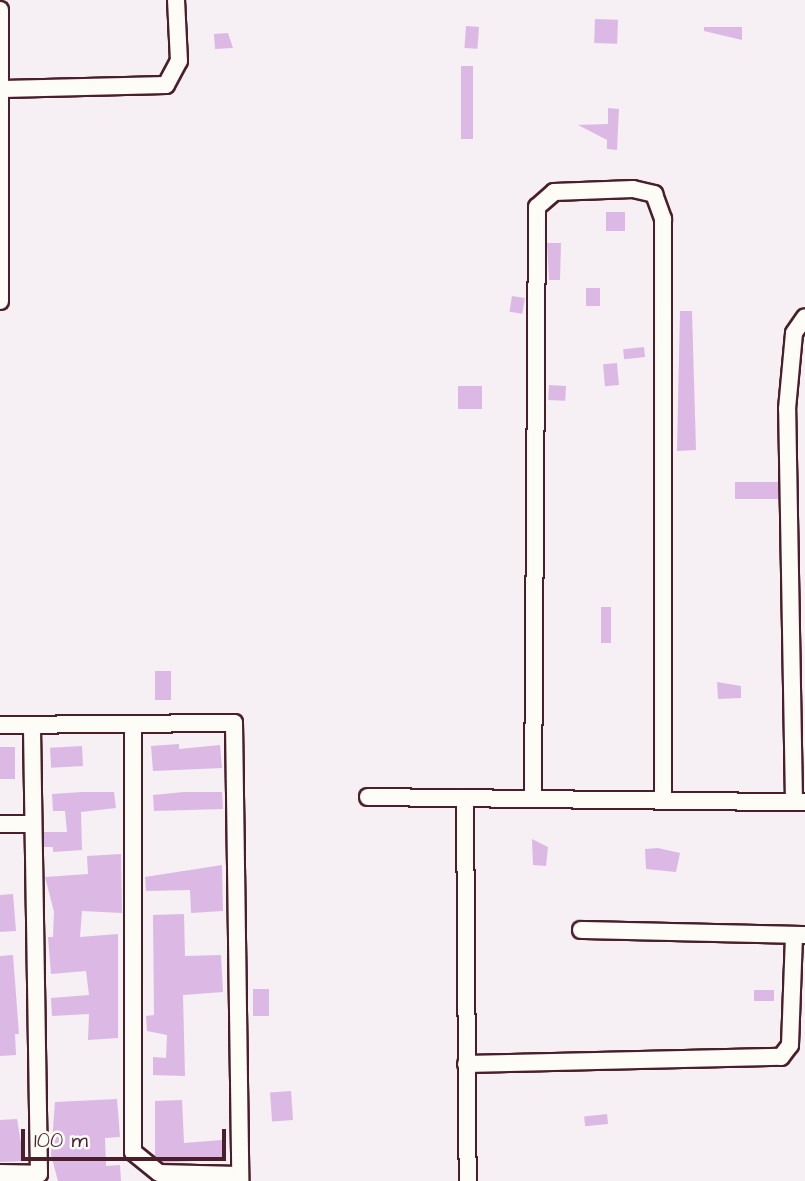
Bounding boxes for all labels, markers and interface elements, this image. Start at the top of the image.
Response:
scale bar [24,1114,229,1158]
text: 100 m [34,1126,88,1155]

